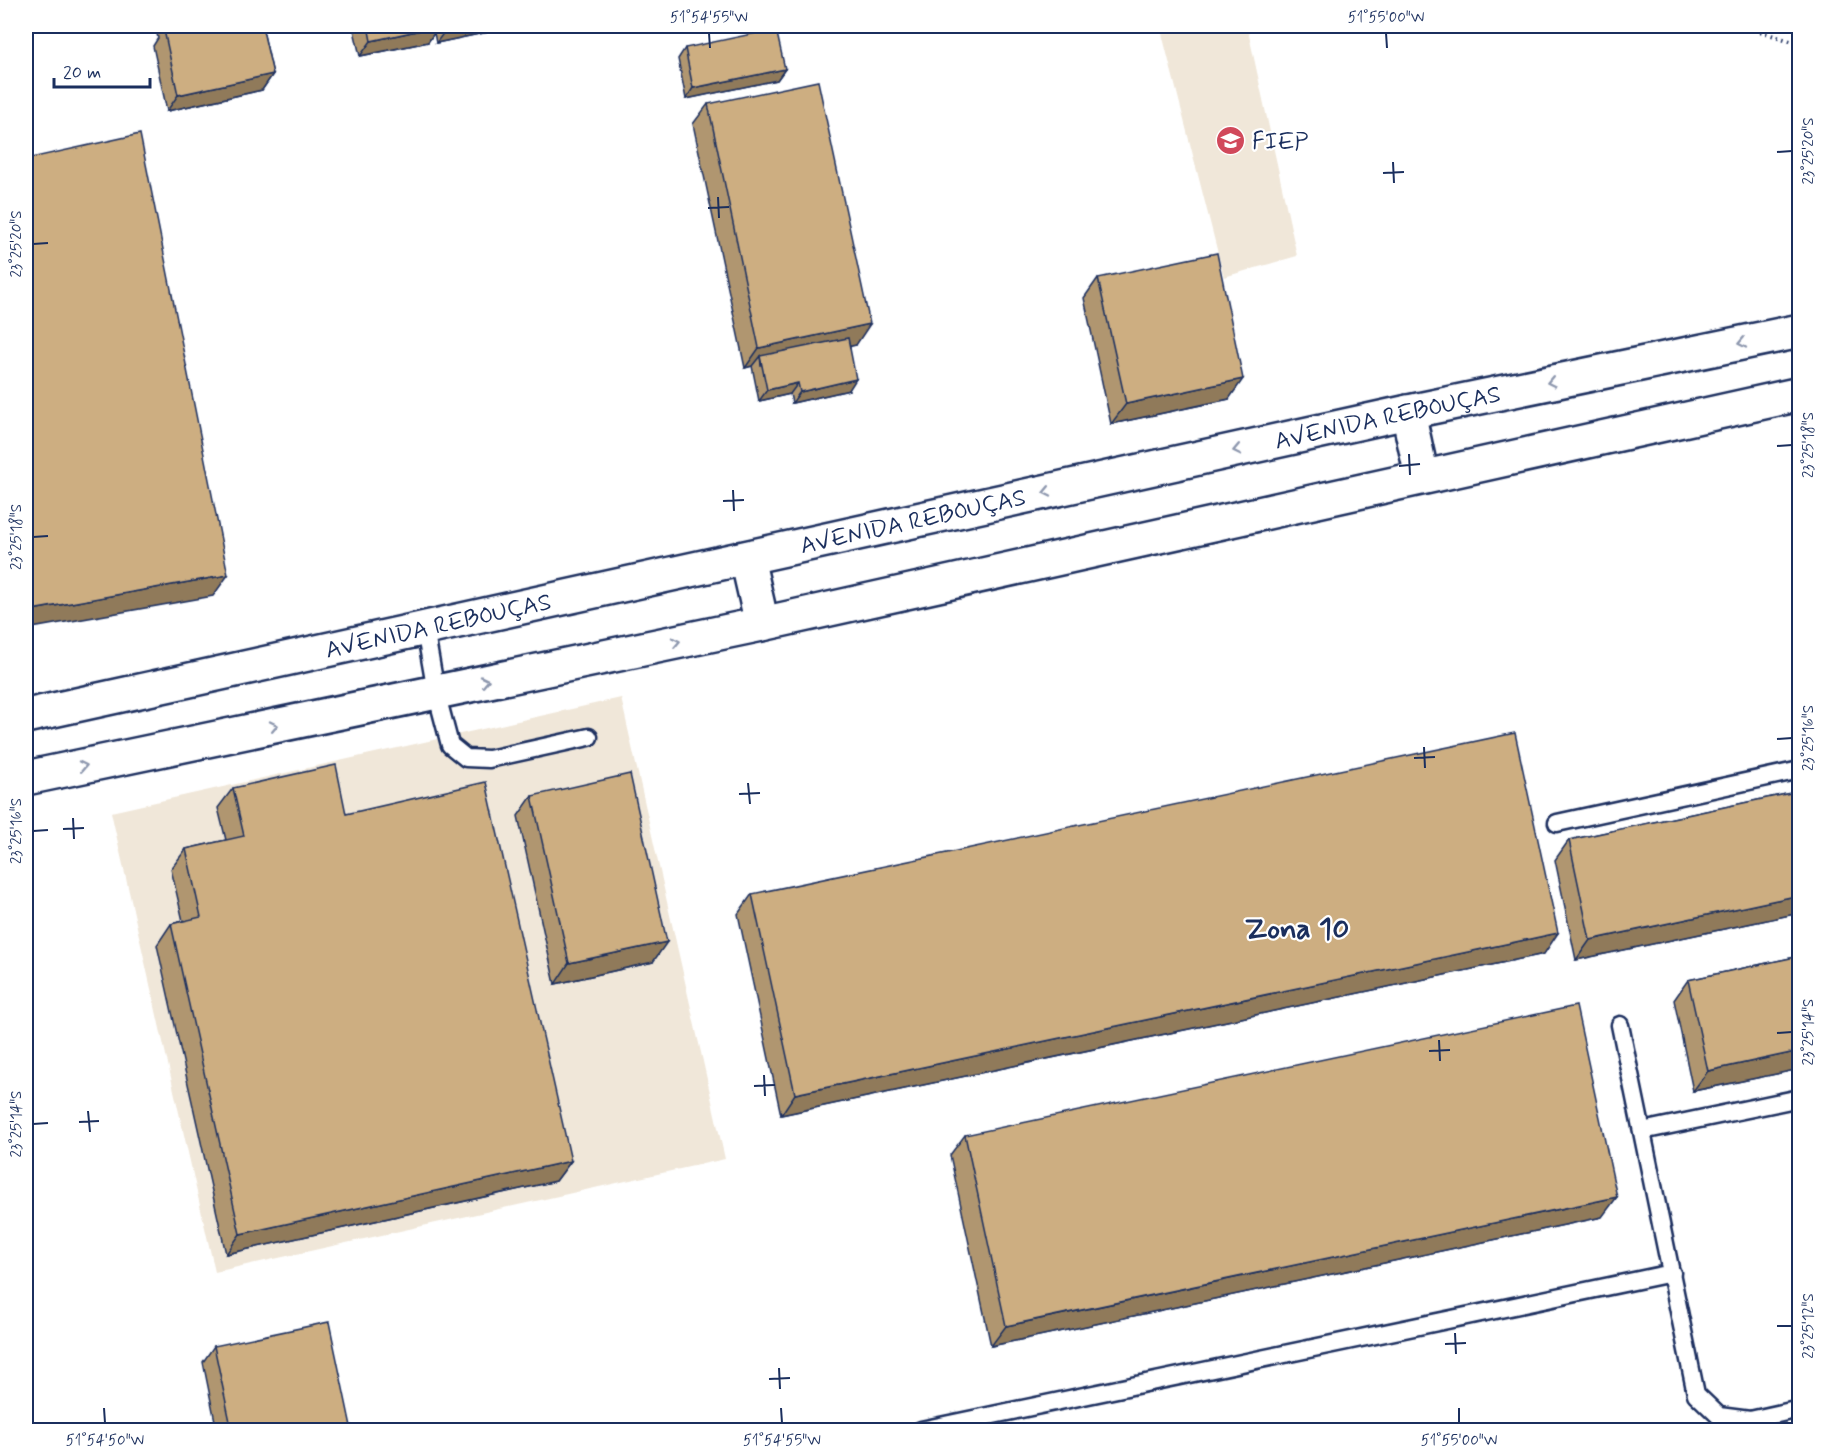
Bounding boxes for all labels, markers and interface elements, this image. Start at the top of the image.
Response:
text: 51°54'55"W [670,8,748,28]
text: 51°55'00"W [1348,8,1424,28]
scale bar [54,51,150,89]
text: 20 m [63,61,101,85]
text: 23°25'20"S [1799,118,1819,185]
school or university icon: FIEP [1215,125,1247,157]
place label: FIEP [1252,127,1308,158]
text: 23°25'20"S [7,211,27,278]
one-way arrow [1737,336,1747,349]
one-way arrow [1547,375,1557,388]
street label: AVENIDA REBOUÇAS [1272,379,1504,458]
text: 23°25'18"S [1799,412,1819,478]
one-way arrow [1233,442,1243,455]
street label: AVENIDA REBOUÇAS [797,482,1029,562]
one-way arrow [1042,485,1052,498]
text: 23°25'18"S [7,504,27,570]
street label: AVENIDA REBOUÇAS [323,587,554,667]
one-way arrow [671,636,681,649]
one-way arrow [480,676,490,689]
text: 23°25'16"S [1799,705,1819,771]
one-way arrow [268,720,278,733]
one-way arrow [77,760,87,773]
text: 23°25'16"S [7,798,27,864]
district label: Zona 10 [1245,910,1349,949]
text: 23°25'14"S [1799,999,1819,1065]
text: 23°25'14"S [7,1091,27,1157]
text: 23°25'12"S [1799,1293,1819,1359]
text: 51°54'50"W [66,1431,144,1451]
text: 51°54'55"W [743,1431,821,1451]
text: 51°55'00"W [1421,1431,1497,1451]

